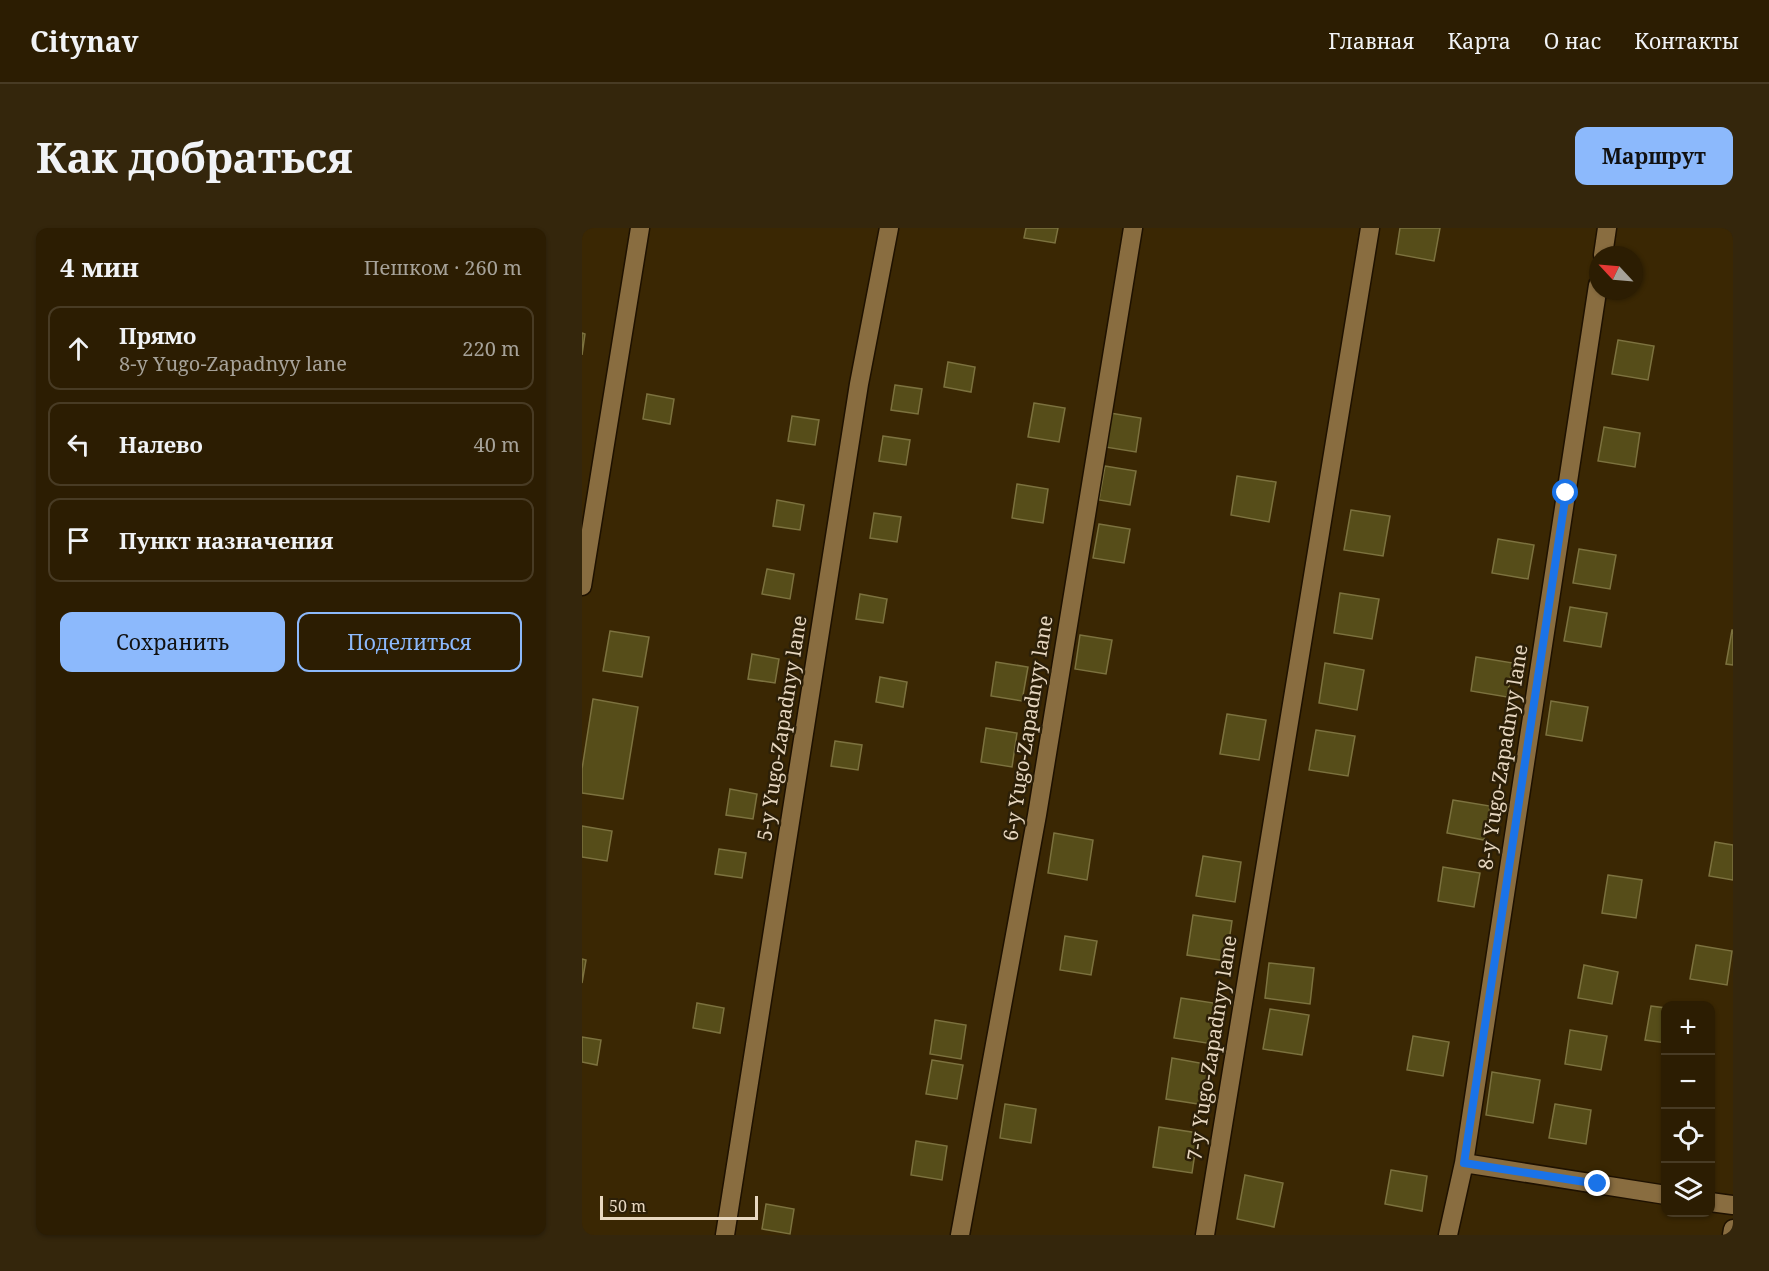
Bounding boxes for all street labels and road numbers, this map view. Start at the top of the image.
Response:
street label: 5-y Yugo-Zapadnyy lane [750,613,813,843]
street label: 6-y Yugo-Zapadnyy lane [996,613,1059,843]
street label: 8-y Yugo-Zapadnyy lane [1471,642,1534,872]
street label: 7-y Yugo-Zapadnyy lane [1180,933,1243,1163]

